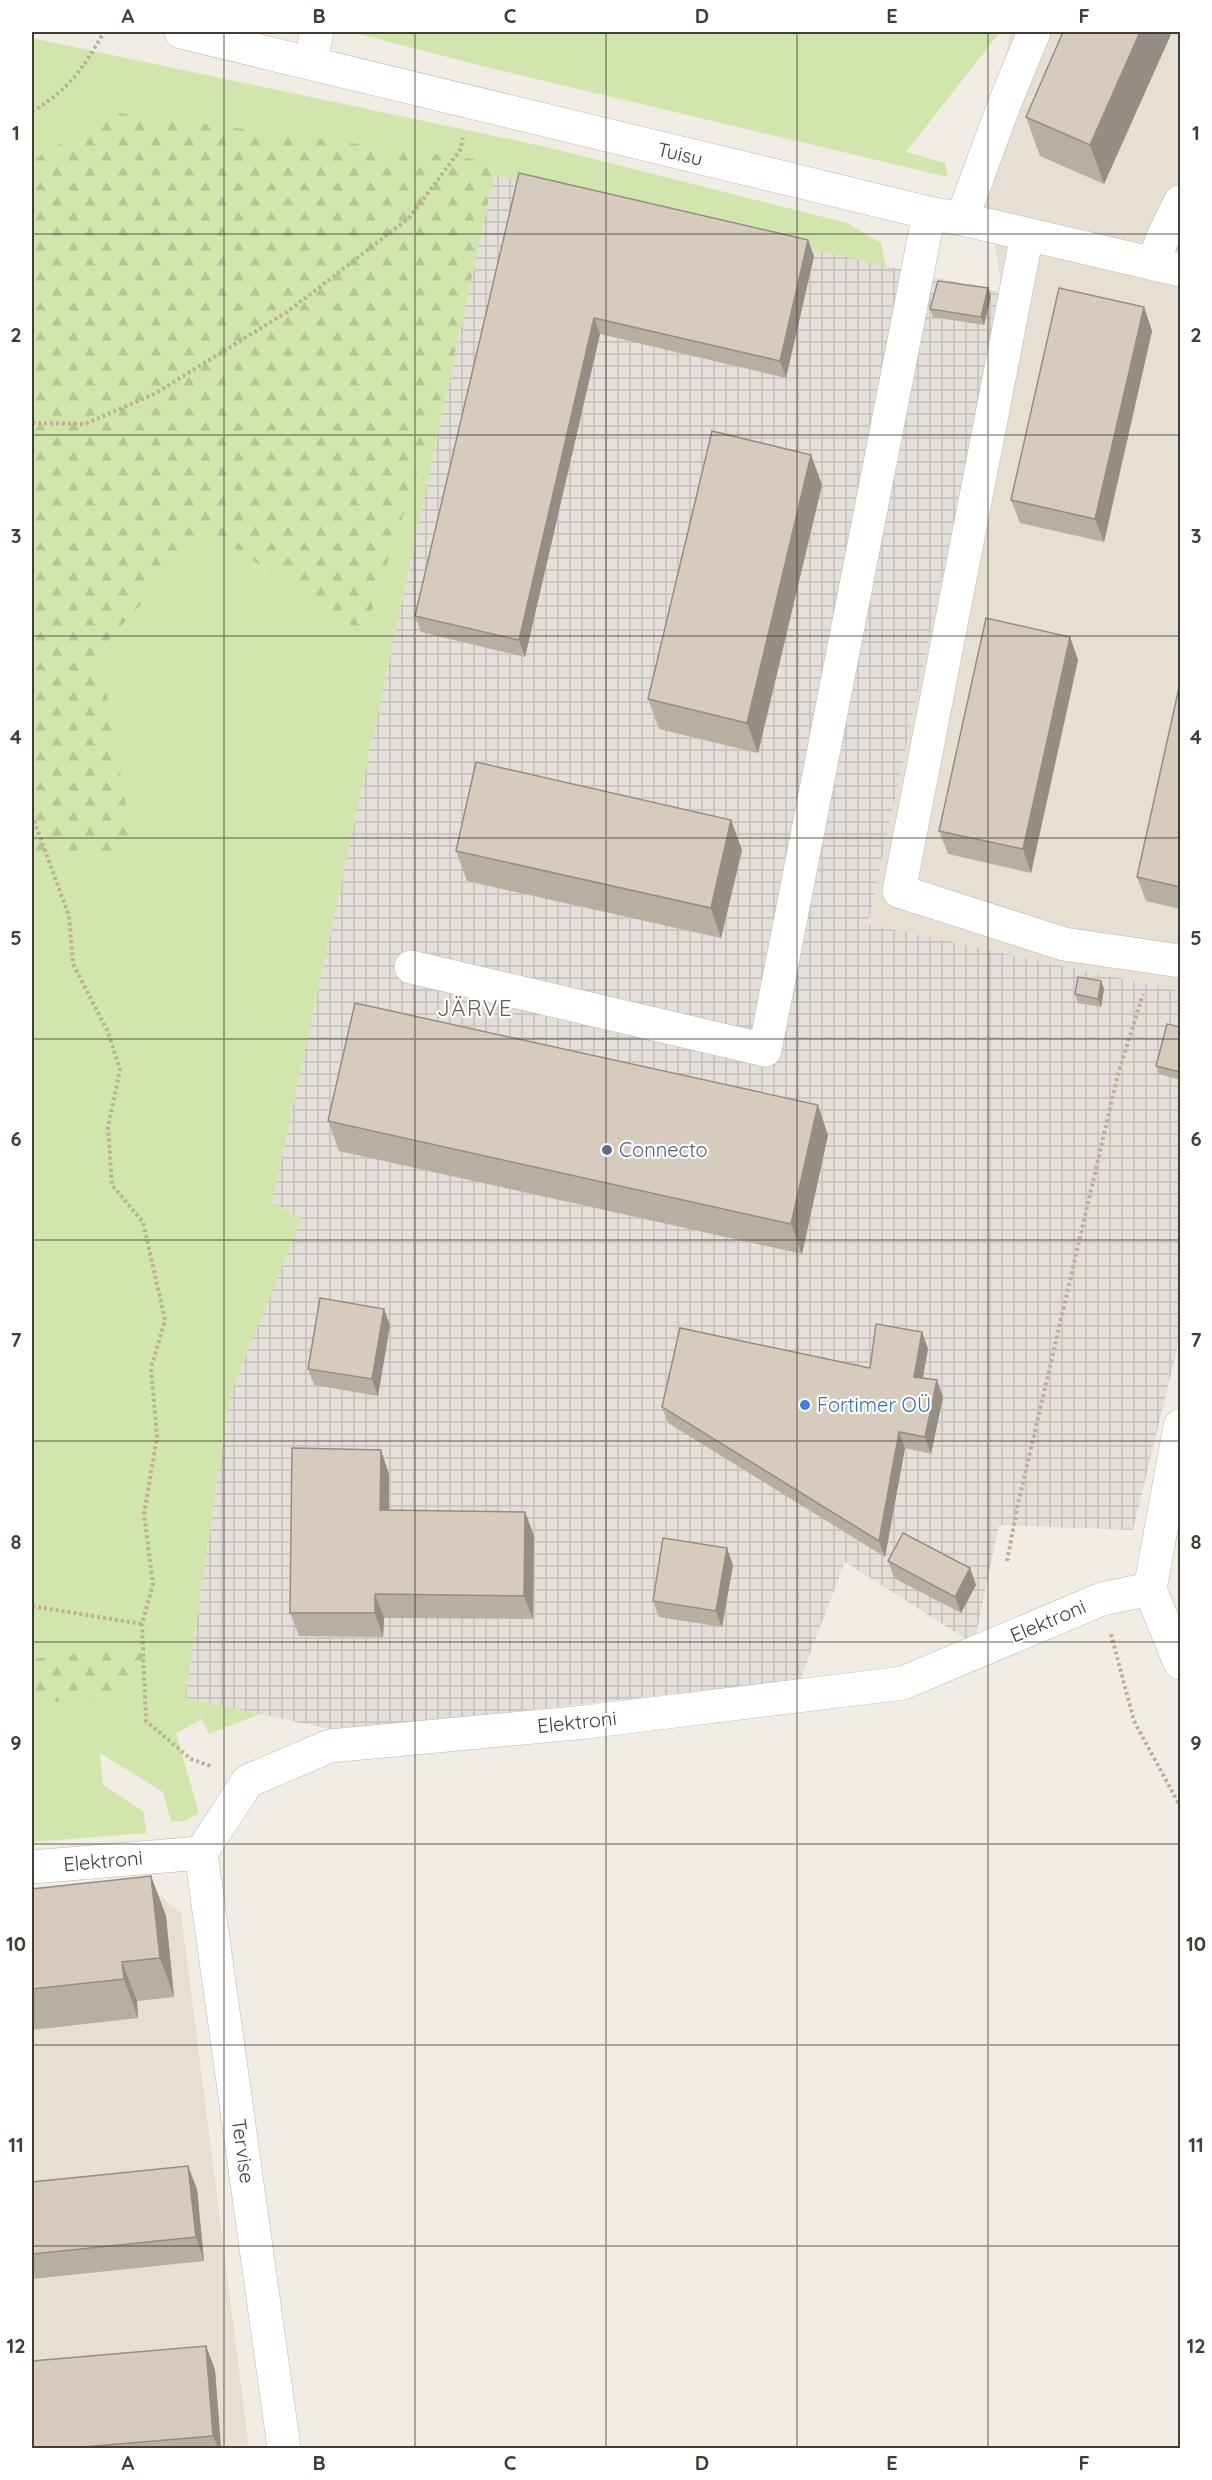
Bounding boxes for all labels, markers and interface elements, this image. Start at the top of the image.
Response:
text: A [122,3,135,28]
text: B [312,3,326,28]
text: C [504,3,517,28]
text: D [695,3,709,28]
text: E [886,3,898,28]
text: F [1078,3,1090,28]
text: 1 [12,120,20,145]
text: 1 [1192,120,1200,145]
street label: Tuisu [655,136,705,171]
text: 2 [10,322,22,347]
text: 2 [1190,322,1202,347]
text: 3 [11,523,21,548]
text: 3 [1191,523,1201,548]
text: 4 [10,724,22,749]
text: 4 [1190,724,1202,749]
text: 5 [10,925,22,950]
text: 5 [1190,925,1202,950]
district label: JÄRVE [437,994,513,1022]
text: 6 [10,1126,22,1151]
text: 6 [1190,1126,1202,1151]
place label: Connecto [619,1137,708,1162]
marker: Connecto [600,1143,614,1157]
text: 7 [11,1327,22,1352]
text: 7 [1191,1327,1202,1352]
place label: Fortimer OÜ [817,1392,931,1417]
marker: Fortimer OÜ [798,1398,812,1412]
text: 8 [11,1529,22,1554]
text: 8 [1191,1529,1202,1554]
street label: Elektroni [1006,1593,1089,1648]
street label: Elektroni [536,1705,618,1738]
text: 9 [10,1730,22,1755]
text: 9 [1190,1730,1202,1755]
street label: Elektroni [62,1845,144,1876]
text: 10 [6,1931,26,1956]
text: 10 [1186,1931,1206,1956]
street label: Tervise [227,2117,260,2185]
text: 11 [8,2132,24,2157]
text: 11 [1188,2132,1204,2157]
text: 12 [6,2333,26,2358]
text: 12 [1186,2333,1206,2358]
text: A [122,2450,135,2475]
text: B [312,2450,326,2475]
text: C [504,2450,517,2475]
text: D [695,2450,709,2475]
text: E [886,2450,898,2475]
text: F [1078,2450,1090,2475]

